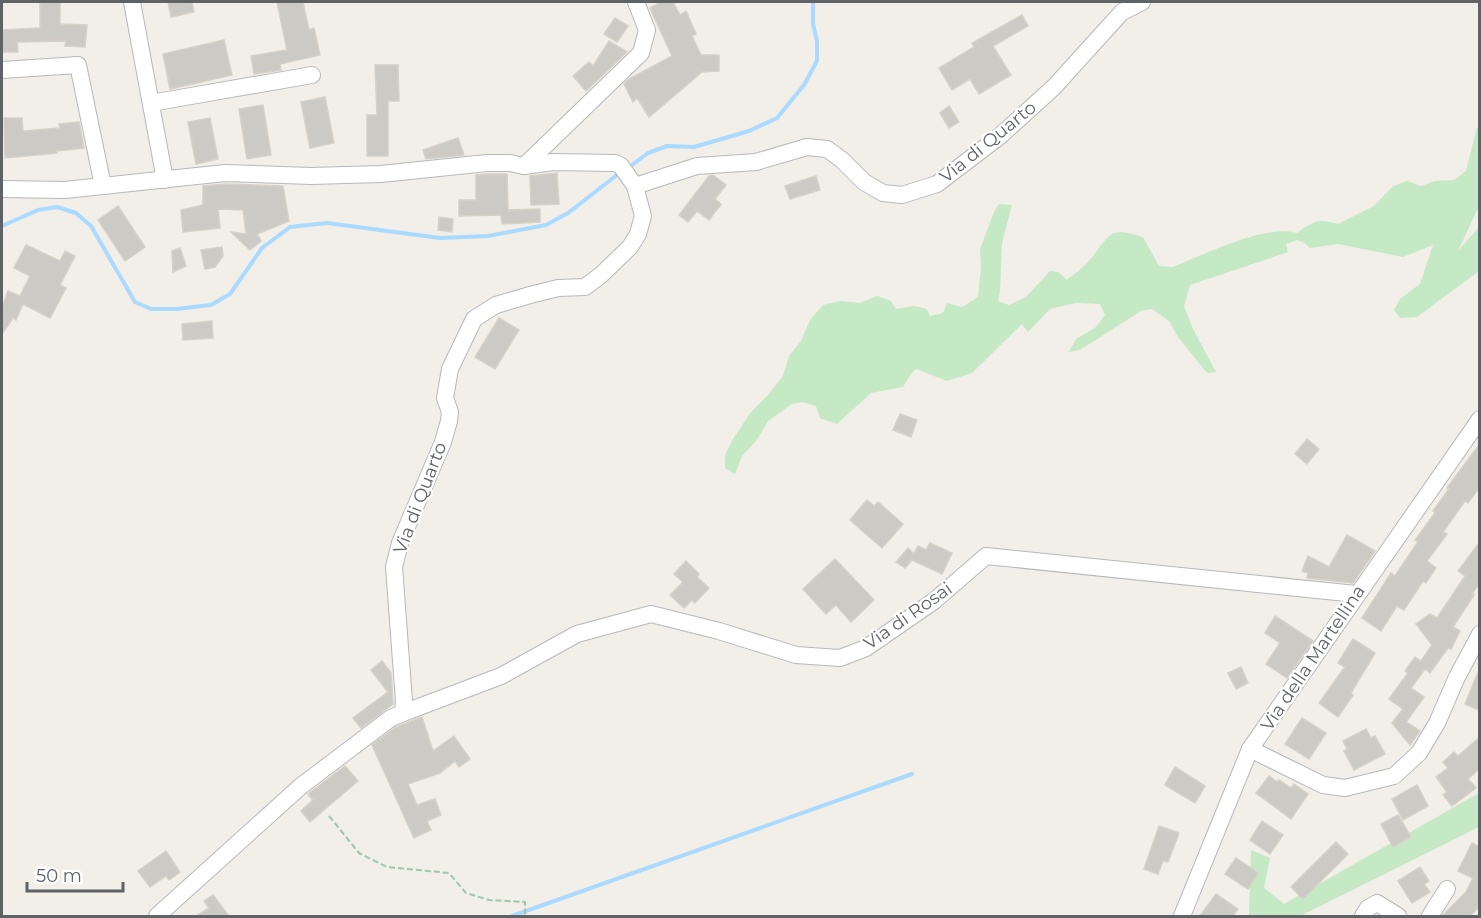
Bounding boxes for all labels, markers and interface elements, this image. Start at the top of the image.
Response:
street label: Via di Quarto [935,96,1041,188]
street label: Via di Quarto [389,439,451,557]
street label: Via di Rosai [860,578,956,654]
street label: Via della Martellina [1256,581,1370,735]
scale bar [27,855,123,893]
text: 50 m [36,865,82,887]

